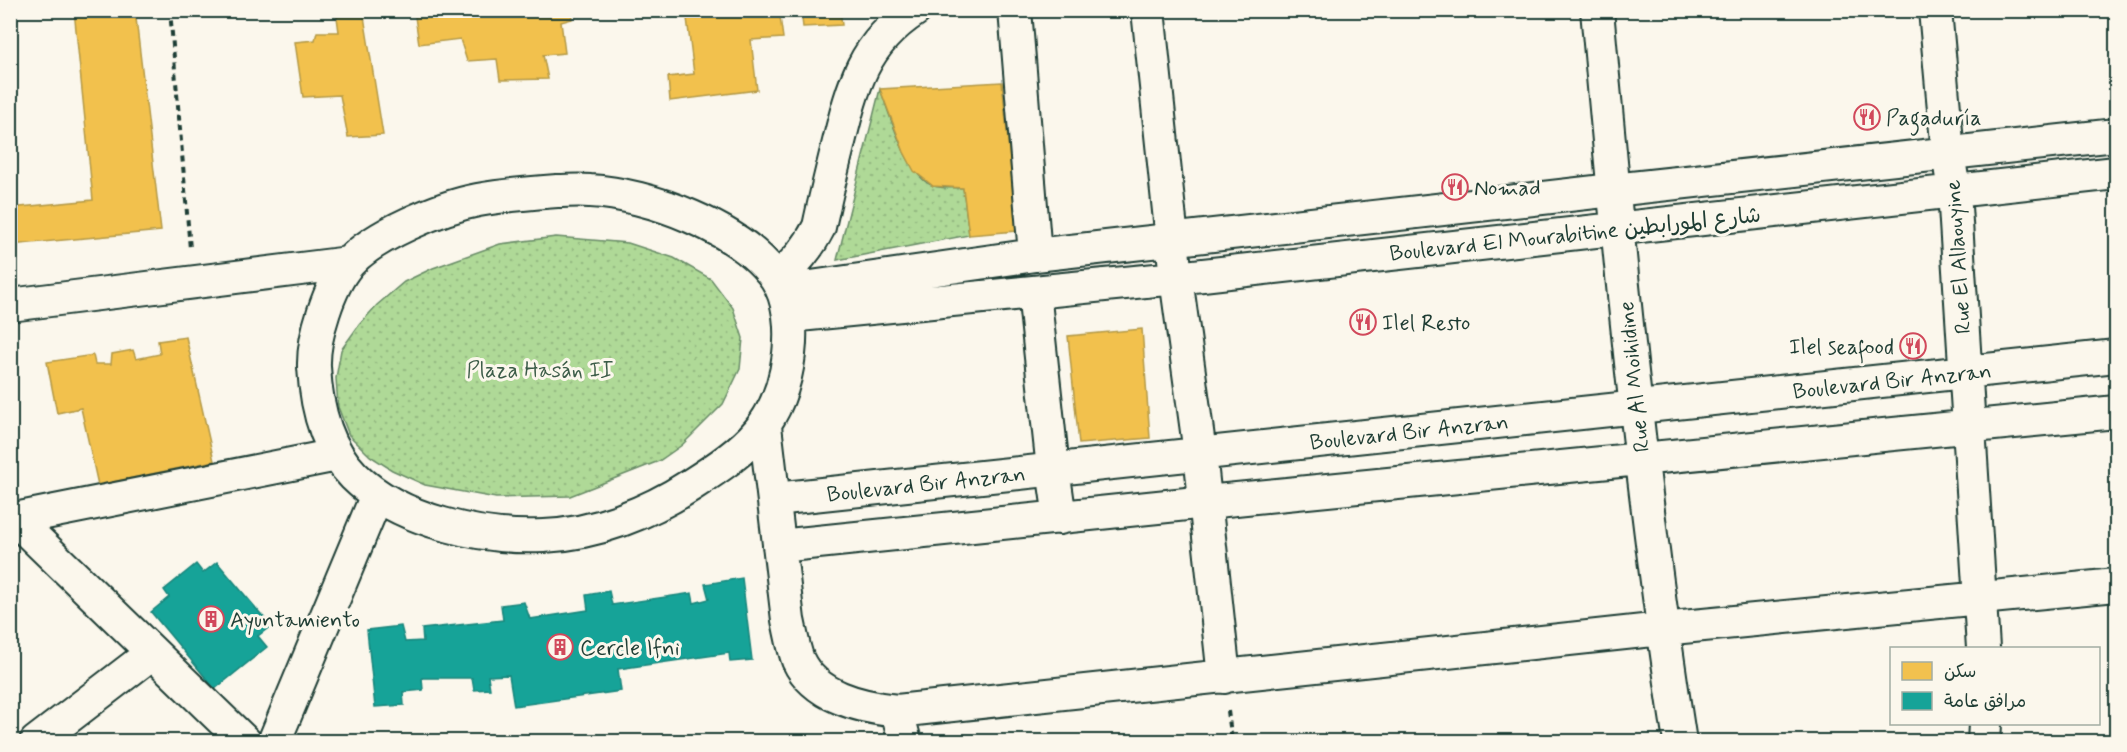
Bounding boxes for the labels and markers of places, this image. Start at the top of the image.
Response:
restaurant icon: Pagaduría [1852,102,1882,132]
place label: Pagaduría [1886,105,1982,136]
restaurant icon: Nomad [1440,172,1470,202]
place label: Nomad [1474,175,1541,203]
restaurant icon: Ilel Resto [1348,307,1378,337]
place label: Ilel Resto [1382,310,1470,338]
restaurant icon: Ilel seafood [1898,331,1928,361]
place label: Ilel seafood [1789,334,1894,364]
building icon: Ayuntamiento [196,604,226,634]
place label: Ayuntamiento [230,607,360,635]
building icon: Cercle Ifni [545,632,575,662]
place label: Cercle Ifni [580,635,680,663]

